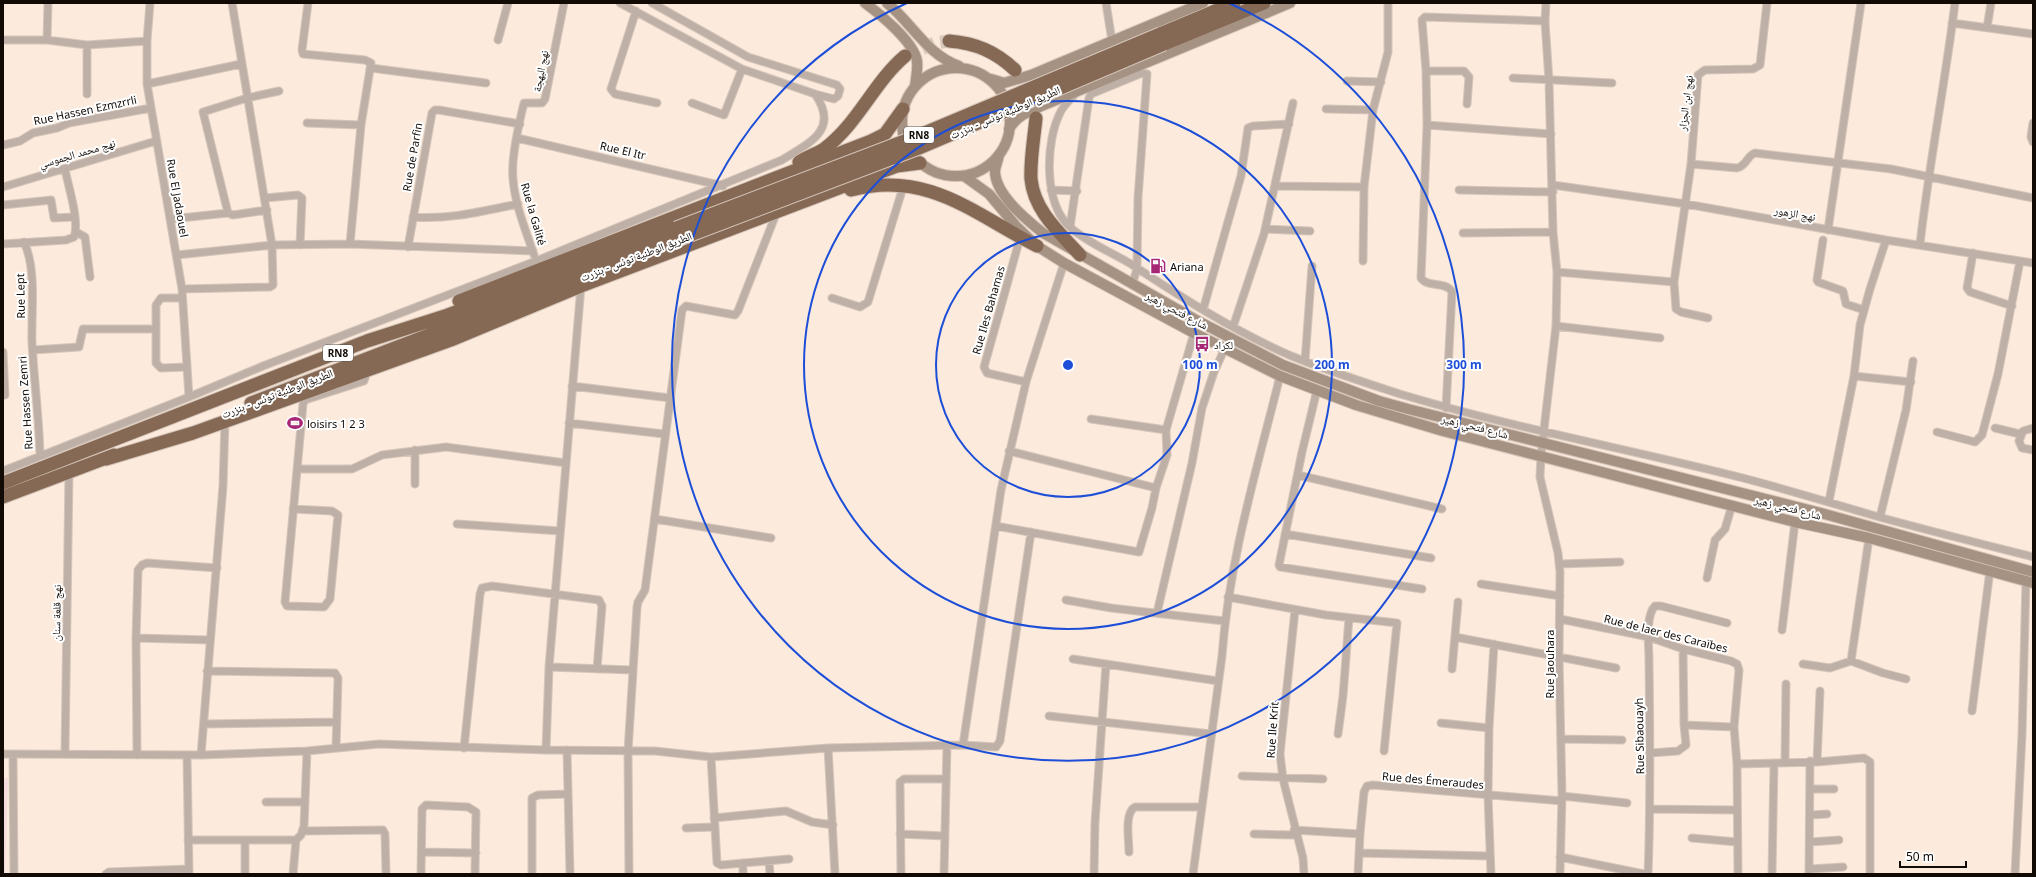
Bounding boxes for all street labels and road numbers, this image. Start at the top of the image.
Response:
street label: نهج البهجة [529,49,551,93]
street label: نهج ابن الجزار [1674,74,1696,133]
street label: الطريق الوطنية تونس - بنزرت [948,82,1062,142]
street label: Rue Hassen Ezmzrrli [32,92,138,128]
street label: Rue de Parfin [399,122,425,192]
road number: RN8 [904,127,934,143]
street label: نهج محمد الجموسي [37,135,118,173]
street label: Rue El Itr [599,137,648,163]
street label: Rue El Jadaouel [164,158,192,238]
street label: Rue la Galité [518,181,550,247]
street label: نهج الزهور [1772,202,1817,224]
street label: الطريق الوطنية تونس - بنزرت [578,228,694,284]
street label: Rue Iles Bahamas [968,264,1008,356]
street label: Rue Lept [12,273,28,319]
street label: شارع فتحي زهير [1142,287,1211,334]
road number: RN8 [323,345,353,361]
street label: Rue Hassen Zemri [14,356,36,450]
street label: الطريق الوطنية تونس - بنزرت [219,365,335,421]
street label: شارع فتحي زهير [1439,410,1510,443]
street label: شارع فتحي زهير [1752,491,1823,524]
street label: نهج قلعة سنان [48,584,64,642]
street label: Rue de laer des Caraïbes [1603,610,1729,656]
street label: Rue Jaouhara [1542,630,1557,698]
street label: Rue Sibaouayh [1631,698,1647,774]
street label: Rue Ile Krit [1263,701,1281,759]
street label: Rue des Émeraudes [1382,768,1484,792]

